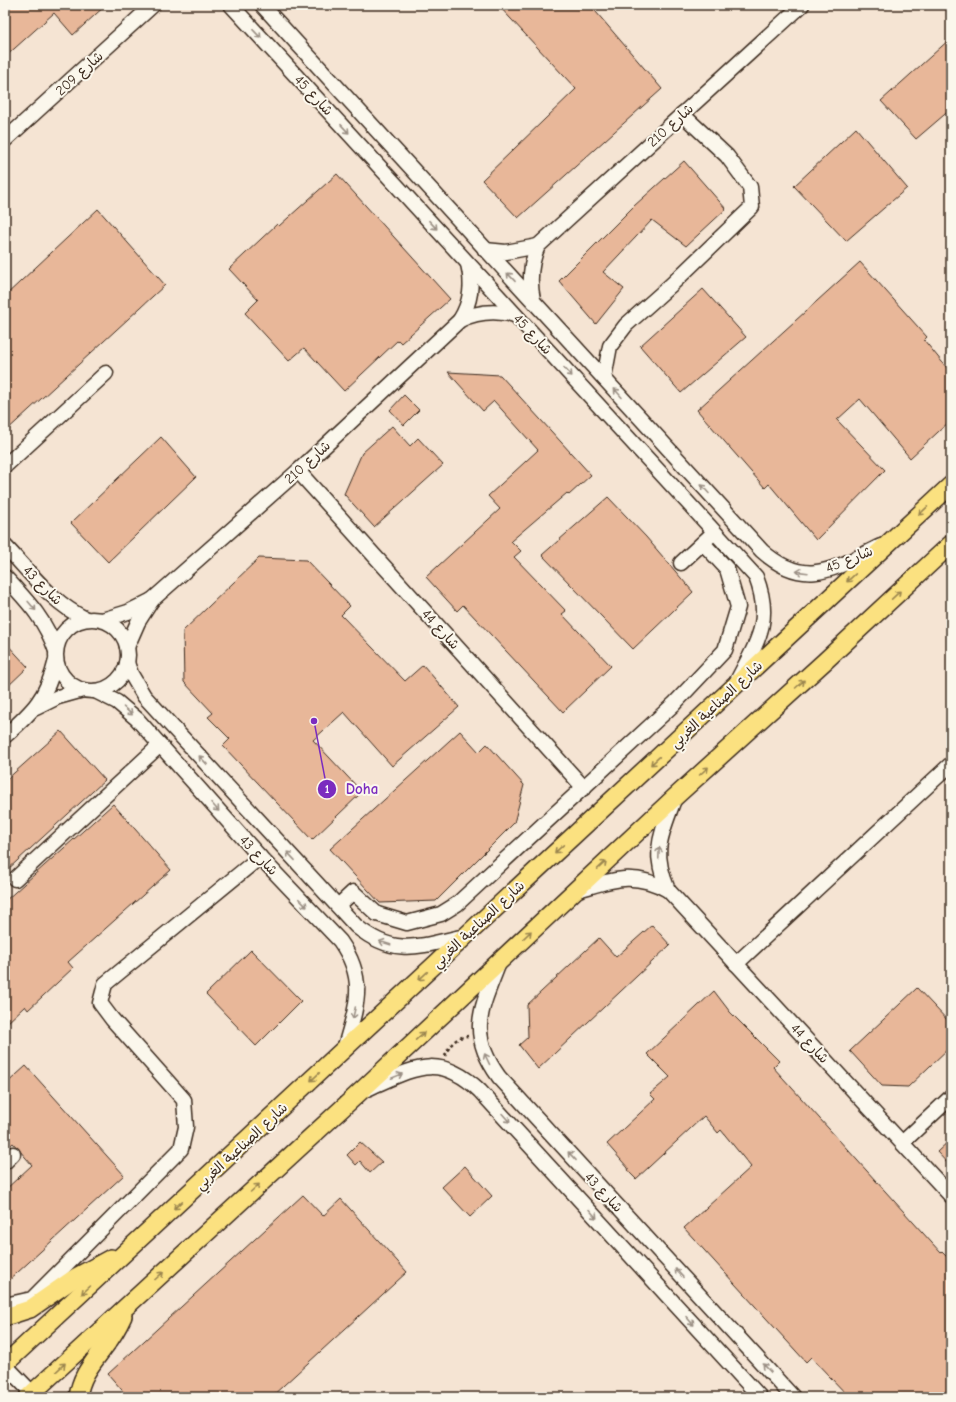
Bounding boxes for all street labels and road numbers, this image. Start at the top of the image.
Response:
street label: شارع 209 [52,48,107,100]
street label: شارع 45 [290,71,337,120]
street label: شارع 210 [644,100,698,151]
street label: شارع 45 [509,310,556,359]
street label: شارع 210 [281,437,335,488]
street label: شارع 45 [823,542,876,578]
street label: شارع 43 [19,562,66,609]
street label: شارع 44 [417,606,463,654]
street label: شارع الصناعية الغربي [667,657,769,755]
street label: شارع 43 [235,832,282,880]
street label: شارع الصناعية الغربي [429,877,531,975]
street label: شارع 44 [786,1020,832,1068]
street label: شارع الصناعية الغربي [192,1099,294,1197]
street label: شارع 43 [580,1169,627,1217]

